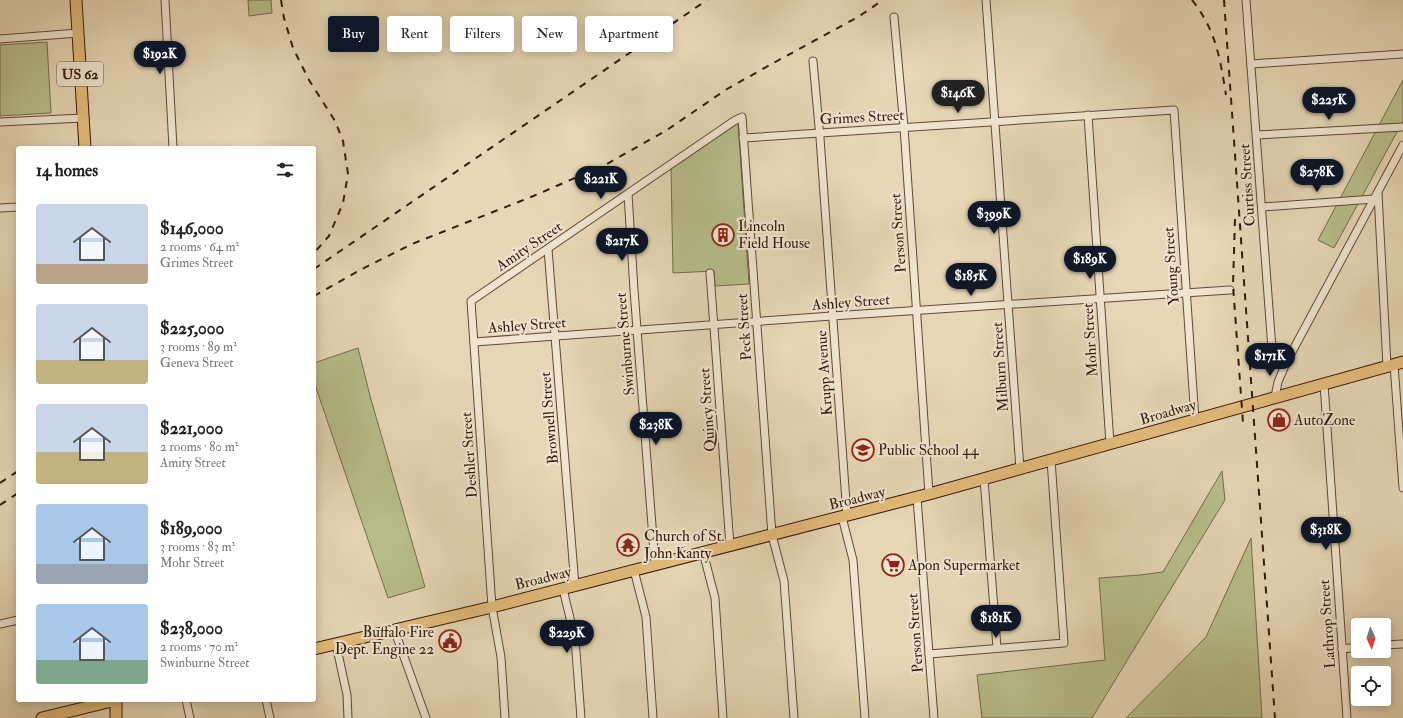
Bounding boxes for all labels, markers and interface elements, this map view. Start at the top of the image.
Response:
chip: Buy [328,16,379,52]
chip: Rent [387,16,442,52]
chip: Filters [450,16,514,52]
chip: New [522,16,577,52]
chip: Apartment [585,16,673,52]
pin: $192K [132,41,188,75]
text: $192K [143,46,177,62]
road number: US 62 [57,62,103,86]
pin: $146K [930,80,986,114]
text: $146K [941,85,975,101]
pin: $225K [1301,87,1357,121]
text: $225K [1311,92,1347,108]
street label: Grimes Street [819,106,905,129]
street label: Curtiss Street [1235,143,1260,227]
icon: filters [274,159,296,181]
pin: $278K [1289,159,1345,193]
text: 14 homes [36,160,98,181]
text: $278K [1299,164,1335,180]
pin: $221K [573,166,629,200]
text: $221K [584,171,618,187]
street label: Person Street [886,192,911,273]
pin: $399K [966,201,1022,235]
text: $399K [977,206,1011,222]
street label: Amity Street [492,217,566,276]
place label: Lincoln Field House [738,217,810,253]
text: $146,000 [160,218,224,239]
icon: home [68,220,116,268]
building icon: Lincoln Field House [710,222,736,248]
street label: Young Street [1159,226,1184,306]
pin: $217K [594,228,650,262]
text: $217K [605,233,639,249]
text: 2 rooms · 64 m² [160,239,239,255]
pin: $189K [1062,246,1118,280]
text: $189K [1073,251,1107,267]
text: Grimes Street [160,255,233,271]
pin: $185K [943,263,999,297]
text: $185K [955,268,987,284]
street label: Ashley Street [810,290,891,315]
street label: Swinburne Street [612,292,639,396]
street label: Peck Street [733,293,756,361]
street label: Mohr Street [1078,302,1103,378]
street label: Ashley Street [486,313,567,338]
text: $225,000 [160,318,224,339]
icon: home [68,320,116,368]
street label: Milburn Street [988,321,1013,413]
street label: Krupp Avenue [812,330,838,416]
text: 3 rooms · 89 m² [160,339,237,355]
pin: $171K [1242,343,1298,377]
text: $171K [1254,348,1286,364]
text: Geneva Street [160,355,233,371]
street label: Quincy Street [695,367,720,453]
street label: Brownell Street [536,371,563,465]
street label: Broadway [1138,395,1199,430]
shop icon: AutoZone [1266,407,1292,433]
street label: Deshler Street [457,411,482,499]
place label: AutoZone [1293,411,1355,430]
pin: $238K [628,412,684,446]
text: $238K [639,417,673,433]
text: $221,000 [160,418,223,439]
icon: home [68,420,116,468]
school or university icon: Public School 44 [850,437,876,463]
text: 2 rooms · 80 m² [160,439,238,455]
place label: Public School 44 [878,441,979,460]
text: Amity Street [160,455,226,471]
street label: Broadway [827,482,888,515]
pin: $318K [1298,517,1354,551]
text: $189,000 [160,518,223,539]
icon: home [68,520,116,568]
text: $318K [1310,522,1342,538]
place label: Church of St. John Kanty [643,527,725,564]
temple icon: Church of St. John Kanty [615,532,641,558]
text: 3 rooms · 83 m² [160,539,235,555]
supermarket icon: Apon Supermarket [880,552,906,578]
text: Mohr Street [160,555,224,571]
place label: Apon Supermarket [907,556,1020,576]
street label: Broadway [513,562,574,595]
street label: Lathrop Street [1315,579,1341,669]
street label: Person Street [903,592,928,673]
pin: $181K [968,605,1024,639]
text: $181K [980,610,1012,626]
text: $238,000 [160,618,223,639]
north arrow [1351,618,1391,658]
map controls [1351,618,1391,706]
icon: home [68,620,116,668]
pin: $229K [539,620,595,654]
place label: Buffalo Fire Dept. Engine 22 [335,623,434,660]
text: $229K [549,625,585,641]
public building icon: Buffalo Fire Dept. Engine 22 [437,628,463,654]
text: 2 rooms · 70 m² [160,639,238,655]
text: Swinburne Street [160,655,249,671]
button: locate [1351,666,1391,706]

